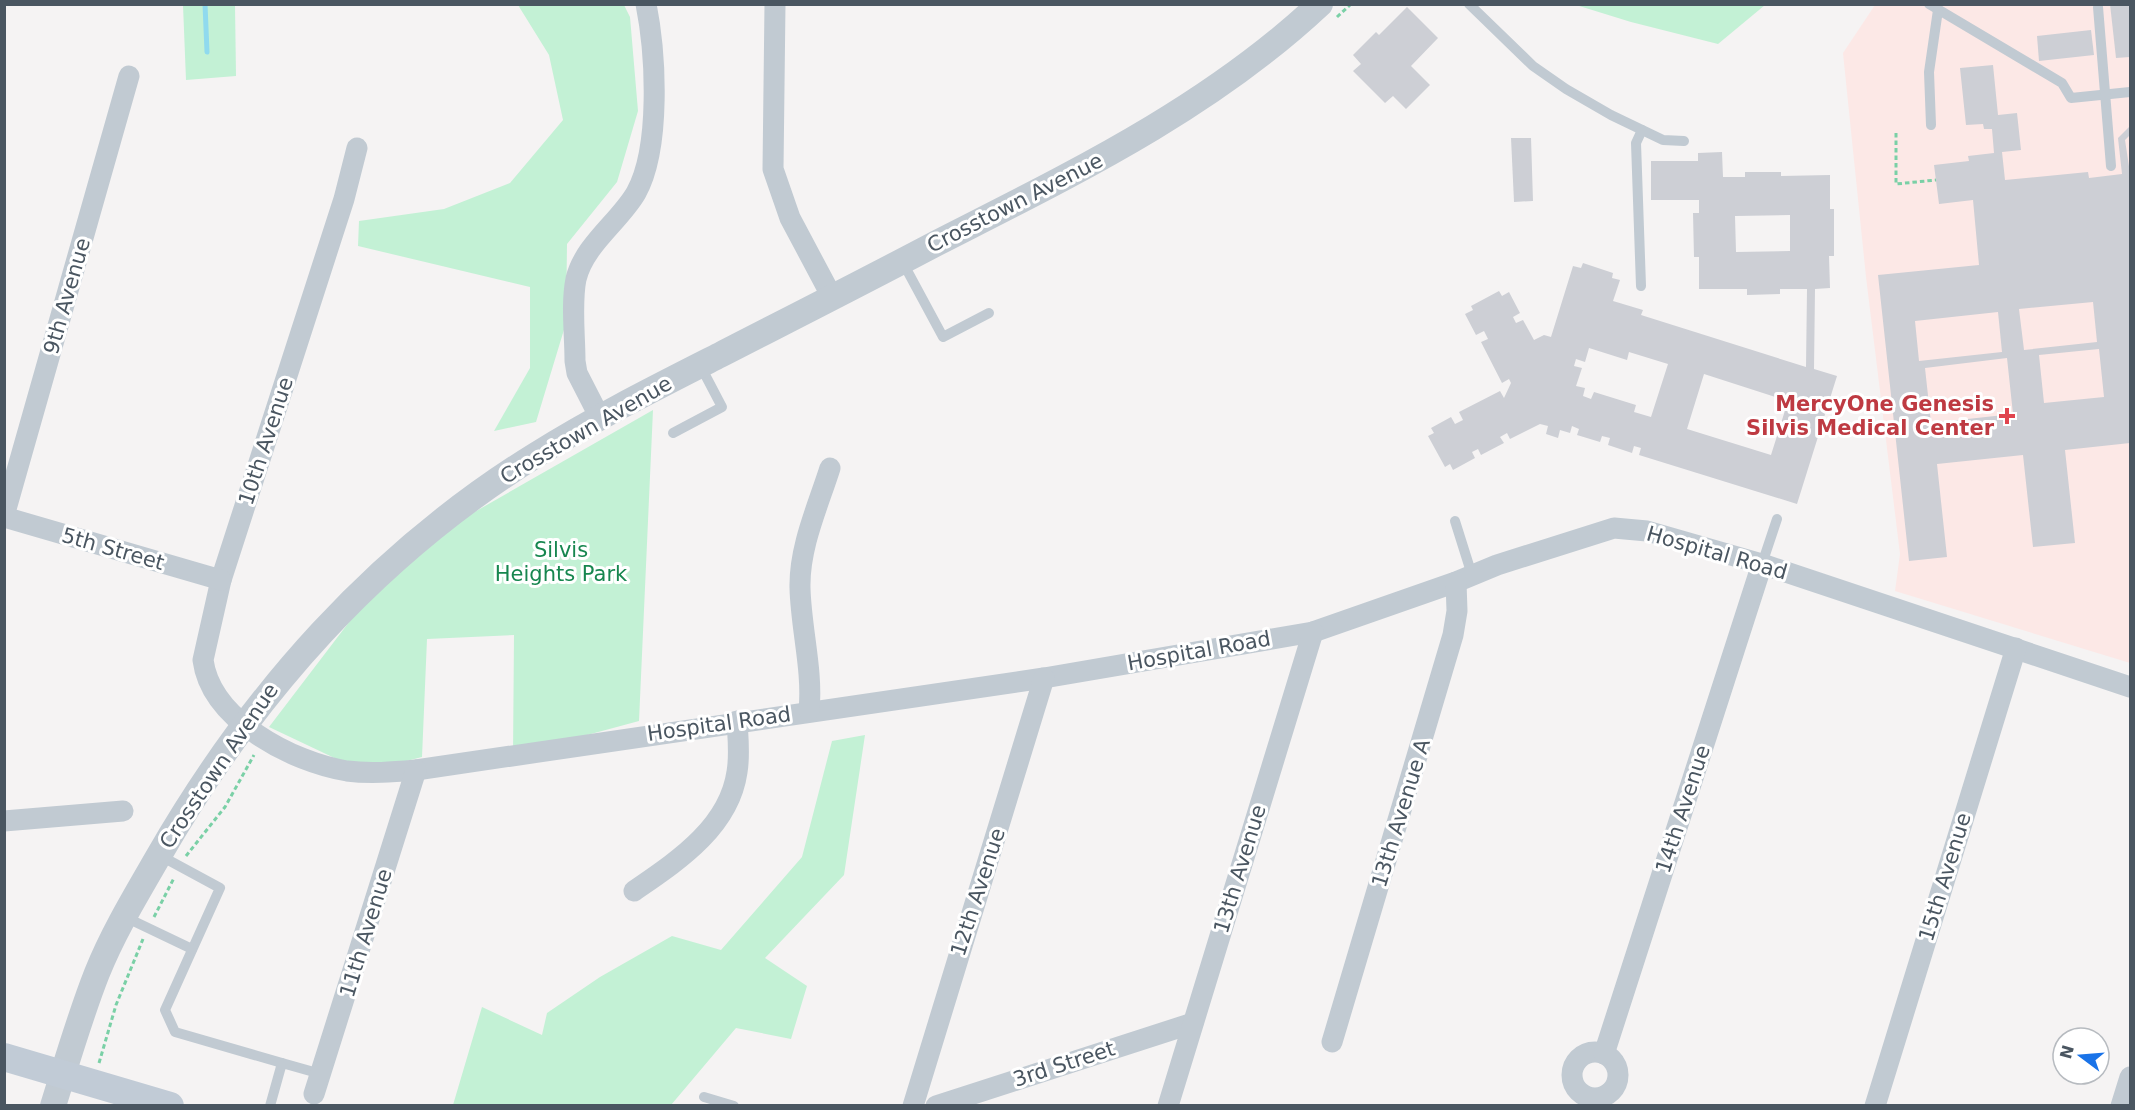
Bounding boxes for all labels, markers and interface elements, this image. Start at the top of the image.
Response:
street label: Crosstown Avenue [923,148,1107,258]
street label: 9th Avenue [39,235,95,357]
street label: Crosstown Avenue [496,371,676,489]
street label: 10th Avenue [234,374,298,508]
place label: MercyOne Genesis Silvis Medical Center [1746,392,1995,440]
marker: MercyOne Genesis Silvis Medical Center [1998,407,2016,425]
street label: Hospital Road [1644,521,1790,585]
street label: 5th Street [59,523,167,575]
park label: Silvis Heights Park [495,538,628,586]
street label: Hospital Road [1125,627,1273,675]
street label: Crosstown Avenue [155,679,283,853]
street label: Hospital Road [646,702,792,746]
street label: 13th Avenue A [1367,735,1435,890]
street label: 14th Avenue [1651,742,1715,876]
street label: 13th Avenue [1209,802,1271,936]
street label: 15th Avenue [1914,810,1976,944]
street label: 12th Avenue [946,825,1010,959]
street label: 11th Avenue [335,866,397,1000]
north arrow [2051,1026,2111,1086]
street label: 3rd Street [1010,1036,1118,1092]
text: N [2056,1043,2078,1061]

